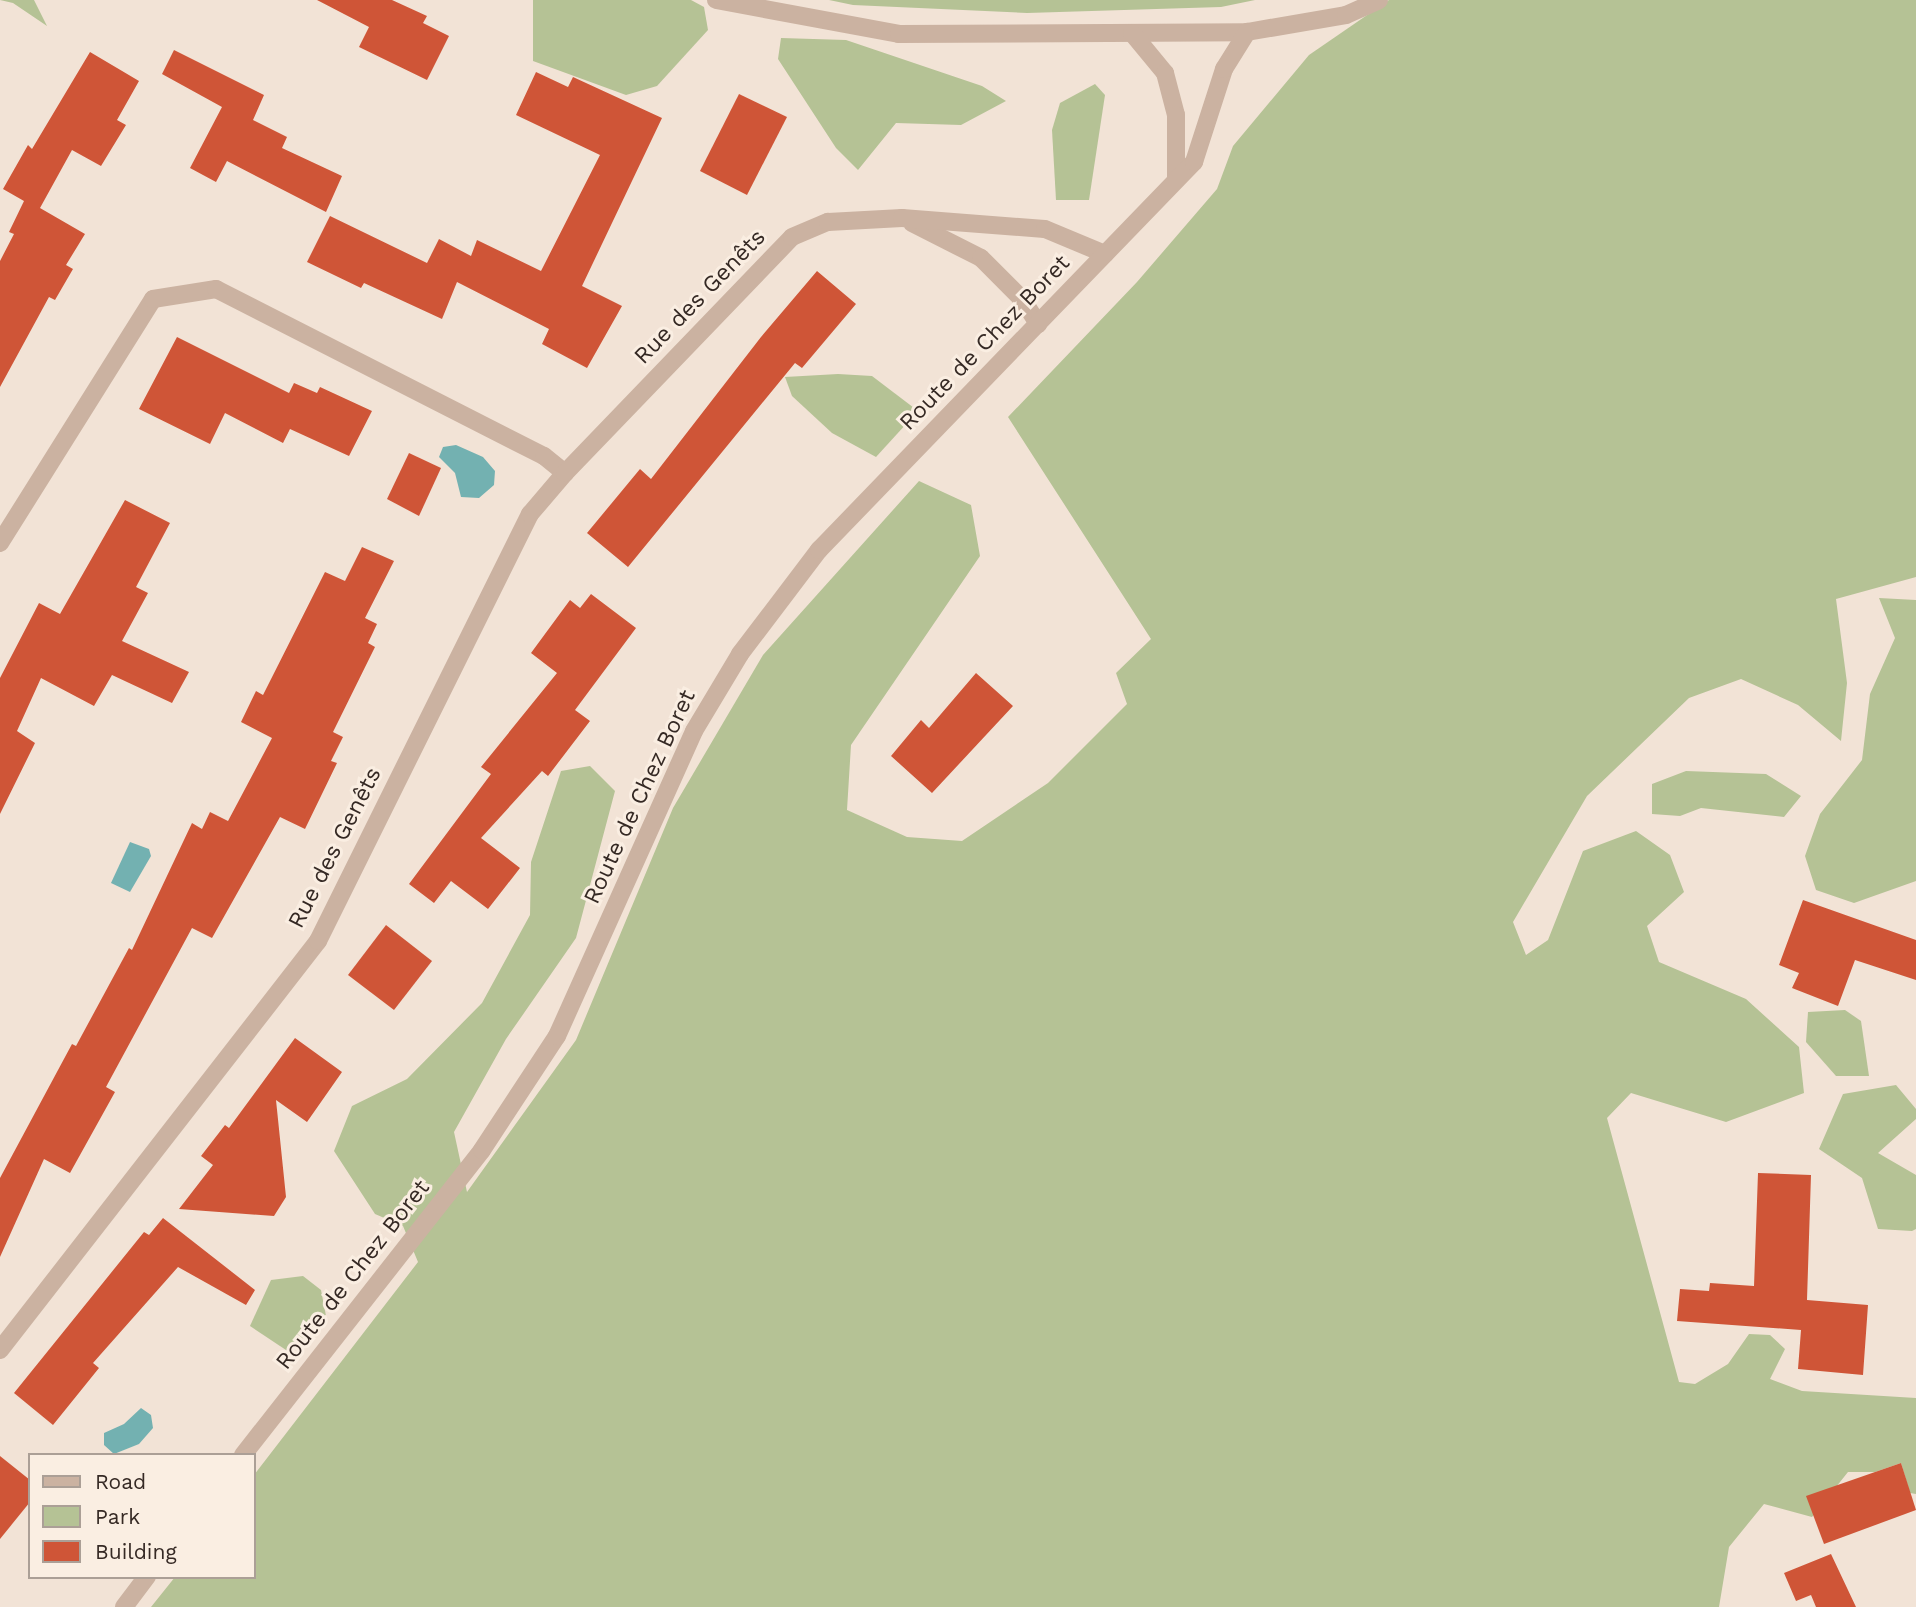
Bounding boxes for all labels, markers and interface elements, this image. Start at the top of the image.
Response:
street label: Rue des Genêts [629,224,771,370]
street label: Route de Chez Boret [894,250,1076,436]
street label: Route de Chez Boret [578,686,702,908]
street label: Rue des Genêts [283,763,387,933]
street label: Route de Chez Boret [270,1175,436,1375]
legend [28,1453,256,1579]
text: Road [95,1469,146,1494]
text: Park [95,1504,140,1529]
text: Building [95,1539,177,1564]

